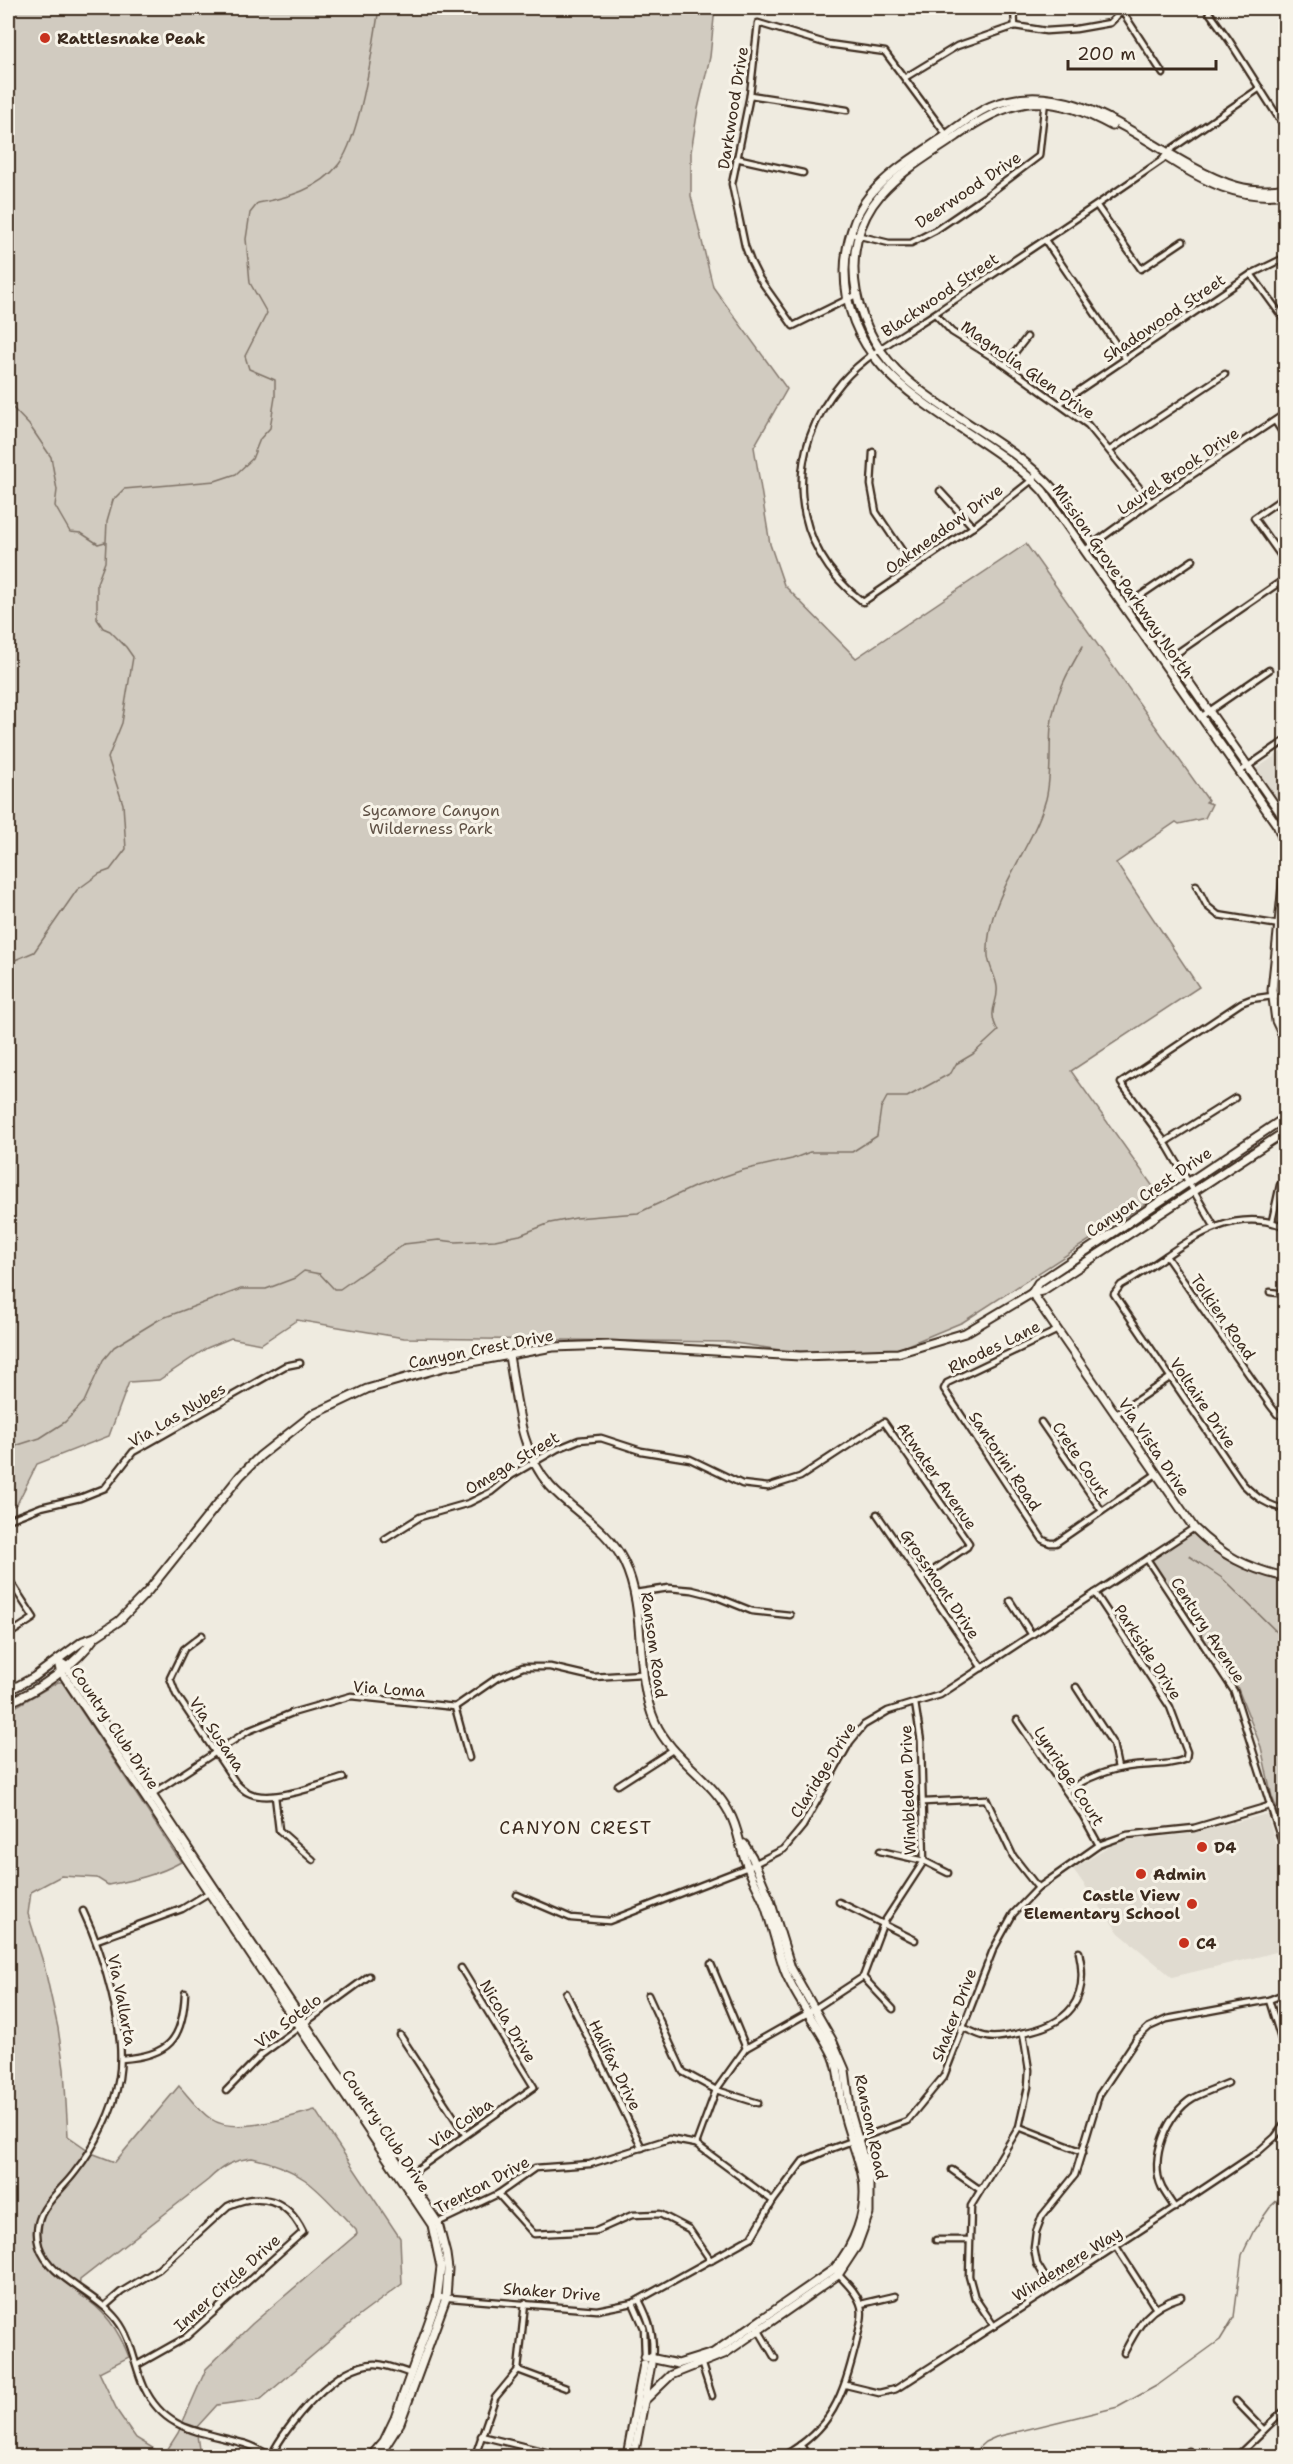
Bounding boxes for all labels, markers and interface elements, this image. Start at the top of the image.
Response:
place label: Rattlesnake Peak [57,28,205,49]
marker: Rattlesnake Peak [38,31,52,45]
scale bar [1068,33,1216,71]
text: 200 m [1077,42,1136,66]
street label: Darkwood Drive [713,45,753,171]
street label: Deerwood Drive [911,147,1025,233]
street label: Blackwood Street [877,248,1003,342]
street label: Shadowood Street [1099,269,1229,367]
street label: Magnolia Glen Drive [957,316,1099,424]
street label: Laurel Brook Drive [1113,422,1243,520]
street label: Oakmeadow Drive [881,479,1007,579]
street label: Mission Grove Parkway North [1048,480,1198,682]
park label: Sycamore Canyon Wilderness Park [362,800,500,839]
street label: Canyon Crest Drive [1082,1142,1216,1242]
street label: Tolkien Road [1186,1270,1260,1364]
street label: Rhodes Lane [944,1316,1044,1378]
street label: Canyon Crest Drive [407,1325,555,1373]
street label: Voltaire Drive [1165,1354,1241,1452]
street label: Via Las Nubes [125,1378,230,1452]
street label: Via Vista Drive [1113,1394,1195,1500]
street label: Santorini Road [964,1407,1046,1515]
street label: Atwater Avenue [892,1418,982,1534]
street label: Crete Court [1048,1418,1114,1502]
street label: Omega Street [461,1427,563,1499]
street label: Grossmont Drive [895,1525,985,1643]
street label: Century Avenue [1166,1573,1250,1687]
street label: Ransom Road [636,1591,672,1699]
street label: Parkside Drive [1109,1600,1187,1704]
street label: Country Club Drive [66,1662,164,1794]
street label: Via Loma [352,1676,426,1702]
street label: Via Susana [184,1693,250,1775]
street label: Claridge Drive [785,1718,861,1822]
street label: Lynridge Court [1029,1722,1109,1830]
street label: Wimbledon Drive [895,1724,921,1856]
district label: CANYON CREST [499,1816,653,1840]
place label: D4 [1214,1837,1237,1858]
marker: D4 [1195,1840,1209,1854]
place label: Admin [1153,1864,1207,1885]
marker: Admin [1134,1867,1148,1881]
place label: Castle View Elementary School [1024,1885,1181,1924]
marker: Castle View Elementary School [1185,1897,1199,1911]
place label: C4 [1196,1933,1217,1954]
marker: C4 [1177,1936,1191,1950]
street label: Via Vallarta [103,1953,141,2048]
street label: Shaker Drive [927,1965,981,2065]
street label: Nicola Drive [475,1976,541,2066]
street label: Via Sotelo [250,1989,326,2053]
street label: Halifax Drive [584,2016,646,2114]
street label: Country Club Drive [337,2065,435,2197]
street label: Ransom Road [850,2072,892,2182]
street label: Via Coiba [425,2093,497,2153]
street label: Trenton Drive [431,2151,533,2219]
street label: Windemere Way [1008,2222,1126,2306]
street label: Inner Circle Drive [169,2230,285,2336]
street label: Shaker Drive [502,2278,602,2306]

